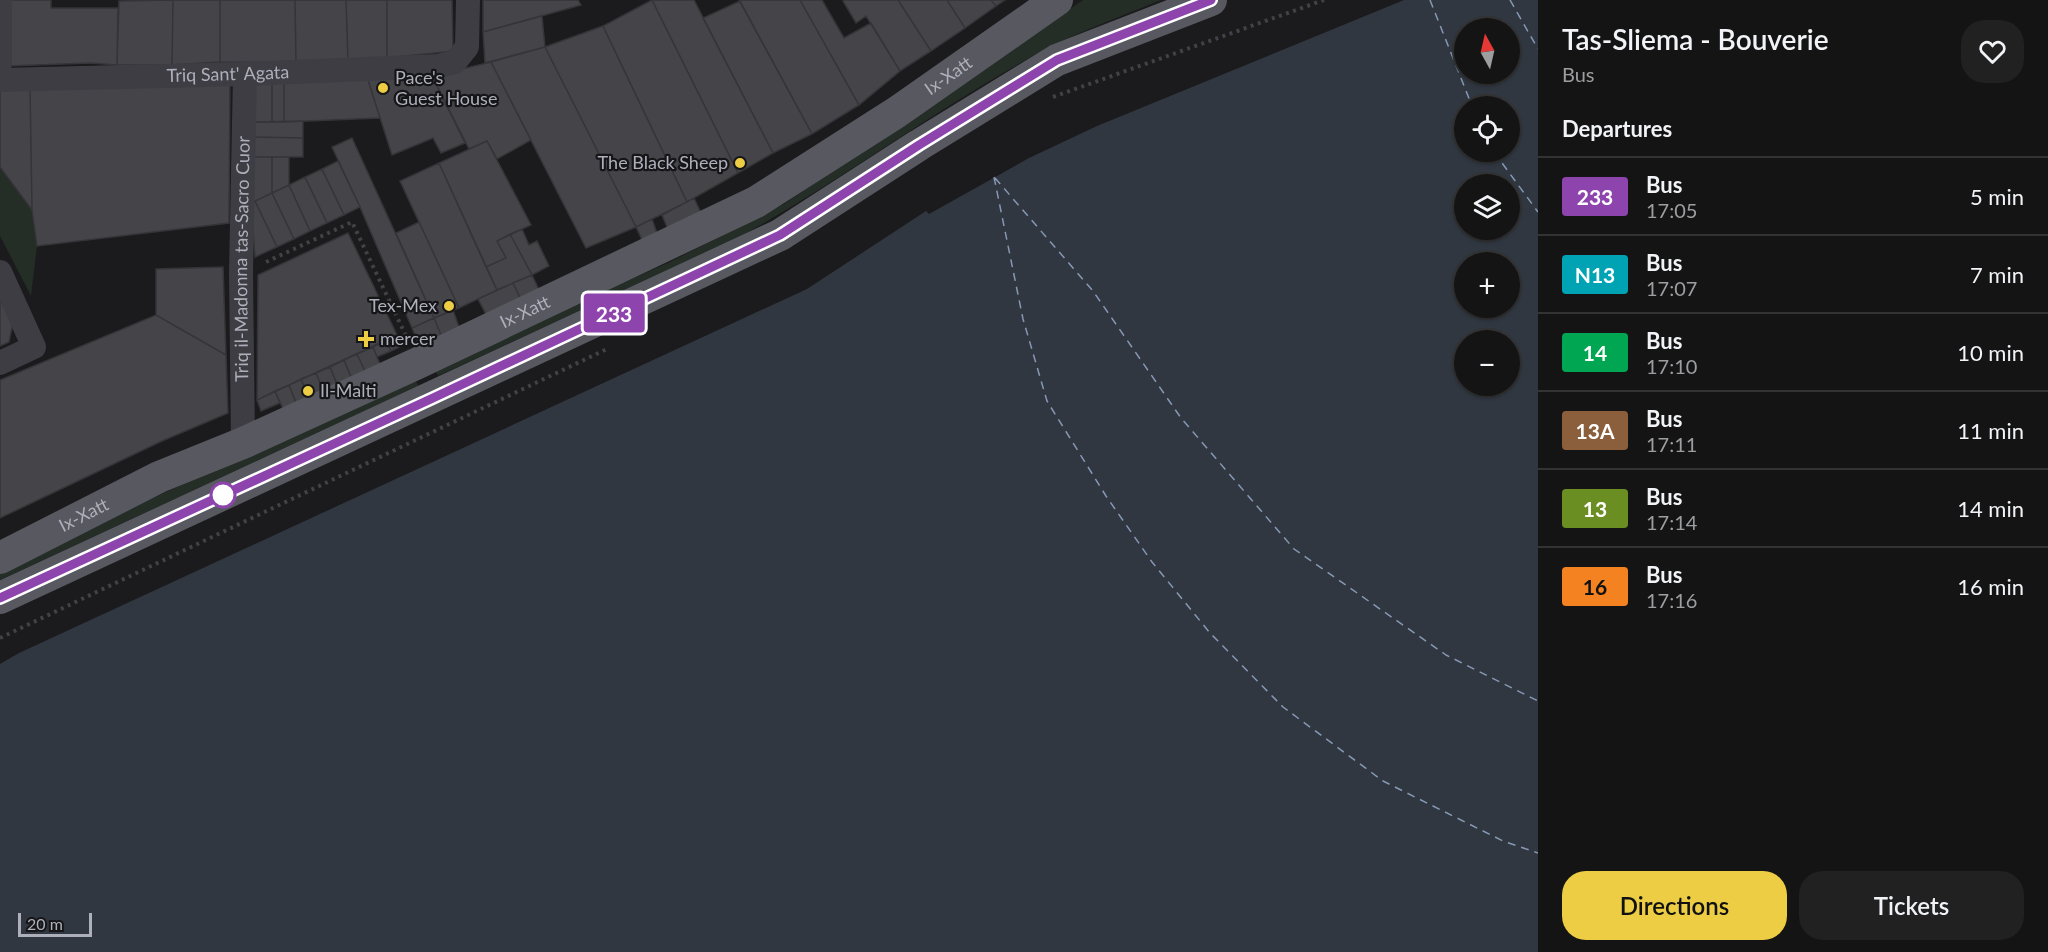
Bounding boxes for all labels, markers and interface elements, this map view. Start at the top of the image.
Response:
north arrow [1454,18,1520,84]
map controls [1454,18,1520,396]
button: heart [1961,20,2024,83]
text: Tas-Sliema - Bouverie [1562,22,1829,56]
street label: Ix-Xatt [920,51,976,99]
street label: Triq Sant' Agata [166,60,290,86]
text: Bus [1562,62,1595,86]
place label: Pace's Guest House [395,66,497,109]
marker: Pace's Guest House [376,81,390,95]
button: locate [1454,96,1520,162]
text: Departures [1562,115,1672,142]
street label: Triq il-Madonna tas-Sacro Cuor [229,136,254,382]
place label: The Black Sheep [598,151,728,173]
marker: The Black Sheep [733,156,747,170]
text: Bus [1646,171,1682,198]
button: layers [1454,174,1520,240]
text: 5 min [1970,183,2024,210]
text: 233 [1577,184,1613,209]
text: 17:05 [1646,198,1697,222]
text: Bus [1646,249,1682,276]
button: + [1454,252,1520,318]
text: 7 min [1970,261,2024,288]
text: N13 [1575,262,1615,287]
text: 17:07 [1646,276,1697,300]
street label: Ix-Xatt [496,290,554,332]
place label: Tex-Mex [369,294,437,316]
line badge: 233 [580,294,648,332]
marker: Tex-Mex [442,299,456,313]
text: 233 [596,301,632,326]
place label: mercer [380,327,435,349]
text: Bus [1646,327,1682,354]
marker: mercer [357,330,375,348]
button: − [1454,330,1520,396]
text: 10 min [1957,339,2024,366]
text: 14 [1583,340,1607,365]
text: 17:10 [1646,354,1697,378]
place label: Il-Malti [320,379,377,401]
marker: Il-Malti [301,384,315,398]
text: Bus [1646,405,1682,432]
text: 11 min [1957,417,2024,444]
text: 13A [1576,418,1614,443]
text: 17:11 [1646,432,1697,456]
unlabelled marker [210,482,236,508]
text: Bus [1646,483,1682,510]
street label: Ix-Xatt [55,492,112,536]
text: 14 min [1957,495,2024,522]
text: 13 [1583,496,1607,521]
text: 17:14 [1646,510,1697,534]
text: Bus [1646,561,1682,588]
text: 16 min [1957,573,2024,600]
text: 16 [1583,574,1607,599]
text: 17:16 [1646,588,1697,612]
button: Directions [1562,871,1787,940]
button: Tickets [1799,871,2024,940]
scale bar [18,910,92,938]
text: 20 m [27,914,63,933]

